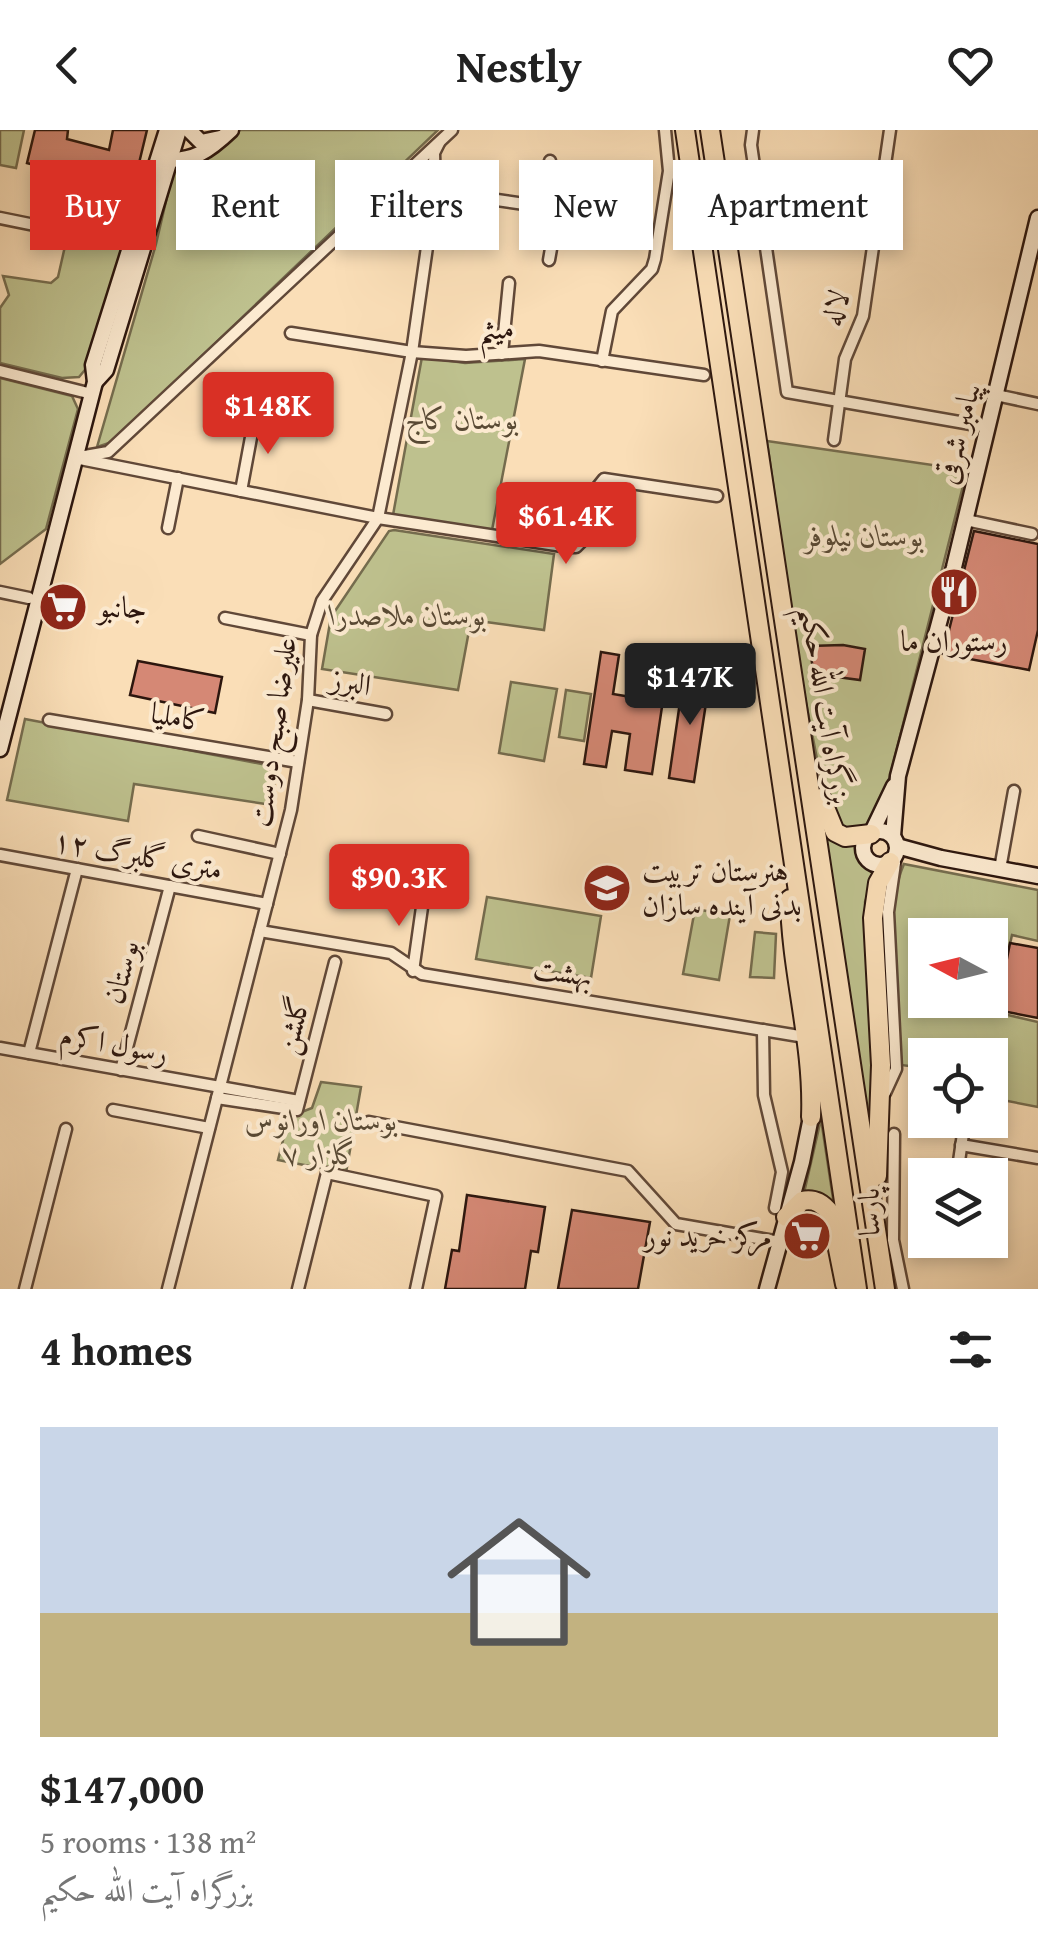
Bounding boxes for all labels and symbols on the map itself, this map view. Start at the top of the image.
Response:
street label: لاله [808,285,860,331]
street label: میثم [477,305,516,359]
pin: $148K [198,372,338,457]
street label: پیامبر شرقی [923,377,992,489]
park label: بوستان کاج [405,396,519,445]
pin: $61.4K [485,482,647,567]
park label: بوستان نیلوفر [802,513,924,557]
restaurant icon: رستوران ما [928,566,980,618]
supermarket icon: جانبو [37,581,89,633]
place label: جانبو [95,584,147,628]
park label: بوستان ملاصدرا [328,592,486,636]
street label: بزرگراه آیت الله حکیم [782,603,864,808]
place label: رستوران ما [900,618,1008,662]
street label: علیرضا صبح دوست [237,634,313,831]
pin: $147K [620,643,760,728]
street label: البرز [324,655,375,706]
street label: کاملیا [147,690,209,742]
street label: ۱۲ متری گلبرگ [50,818,226,891]
pin: $90.3K [318,844,480,929]
place label: هنرستان تربیت بدنی آینده سازان [642,848,802,926]
school or university icon: هنرستان تربیت بدنی آینده سازان [581,862,633,914]
north arrow [908,918,1008,1018]
street label: بوستان [90,935,150,1009]
street label: بهشت [530,945,596,997]
street label: گلشن [264,991,320,1059]
street label: رسول اکرم [56,1012,172,1079]
park label: بوستان اورانوس گلزار ۷ [244,1097,398,1175]
street label: پارسا [846,1186,890,1237]
supermarket icon: مرکز خرید نور [781,1210,833,1262]
place label: مرکز خرید نور [641,1213,772,1257]

